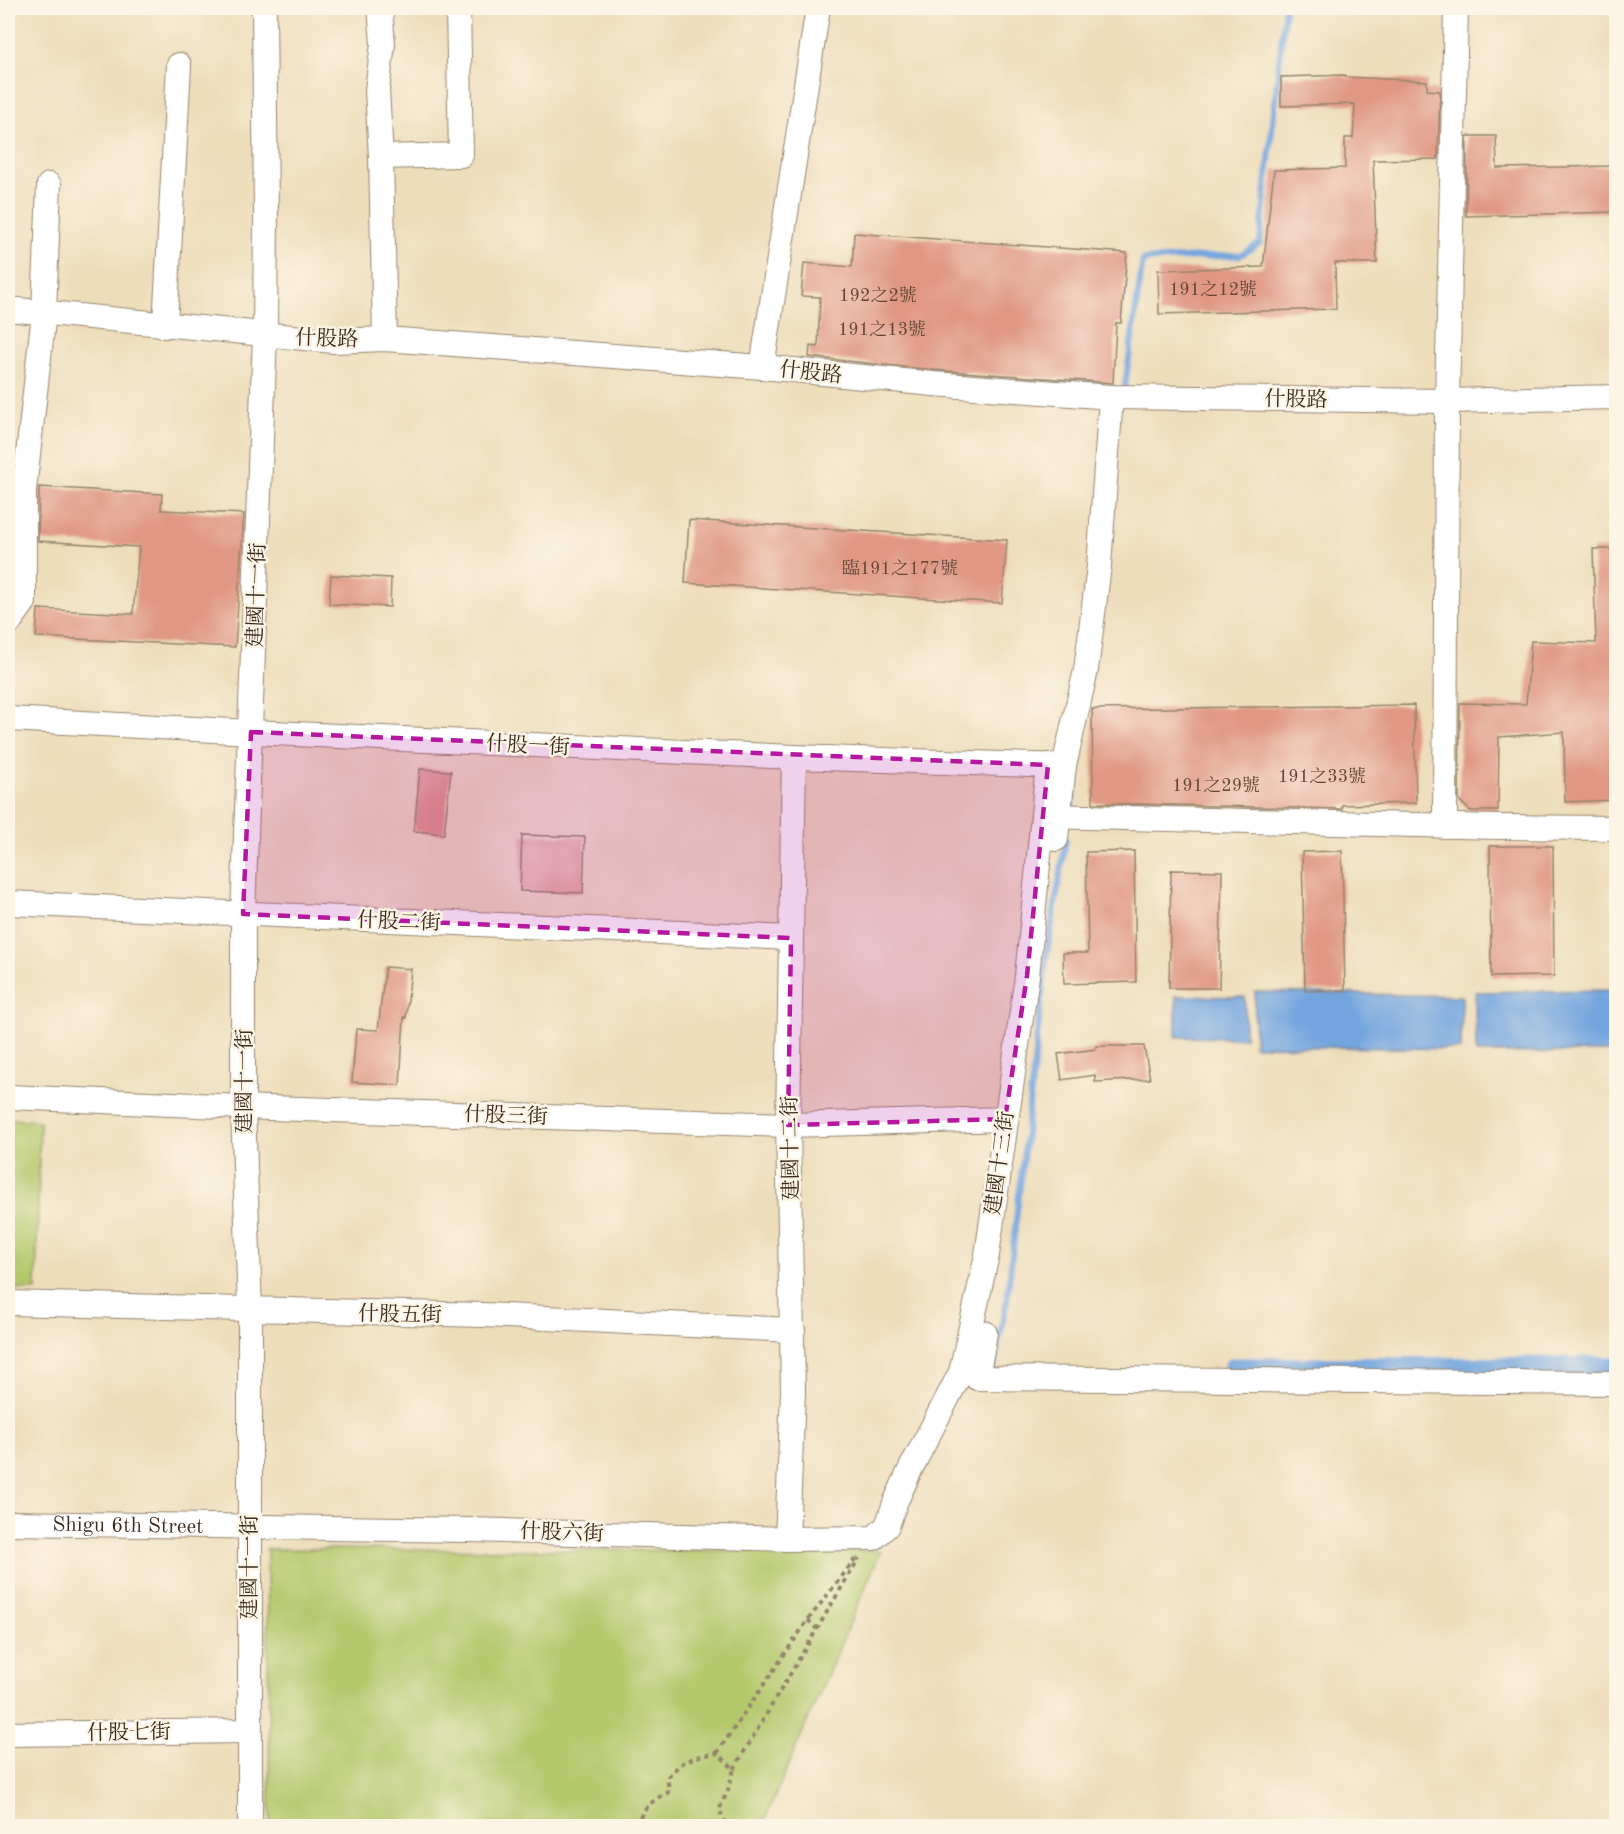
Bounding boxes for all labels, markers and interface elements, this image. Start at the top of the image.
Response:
house number: 191之12號 [1169,279,1257,299]
house number: 192之2號 [839,285,917,305]
house number: 191之13號 [838,319,926,339]
street label: 什股路 [295,326,359,351]
street label: 什股路 [778,358,843,387]
street label: 什股路 [1264,387,1328,412]
street label: 建國十一街 [243,542,270,648]
house number: 臨191之177號 [842,558,958,578]
street label: 什股一街 [485,732,571,759]
house number: 191之33號 [1278,766,1366,786]
house number: 191之29號 [1172,775,1260,795]
street label: 什股二街 [357,909,441,934]
street label: 建國十一街 [233,1029,256,1134]
street label: 建國十二街 [778,1095,803,1201]
street label: 什股三街 [464,1103,548,1128]
street label: 建國十三街 [981,1109,1018,1217]
street label: 什股五街 [358,1302,442,1327]
street label: Shigu 6th Street [52,1515,204,1538]
street label: 建國十一街 [238,1515,261,1620]
street label: 什股六街 [520,1520,604,1545]
street label: 什股七街 [87,1720,171,1745]

